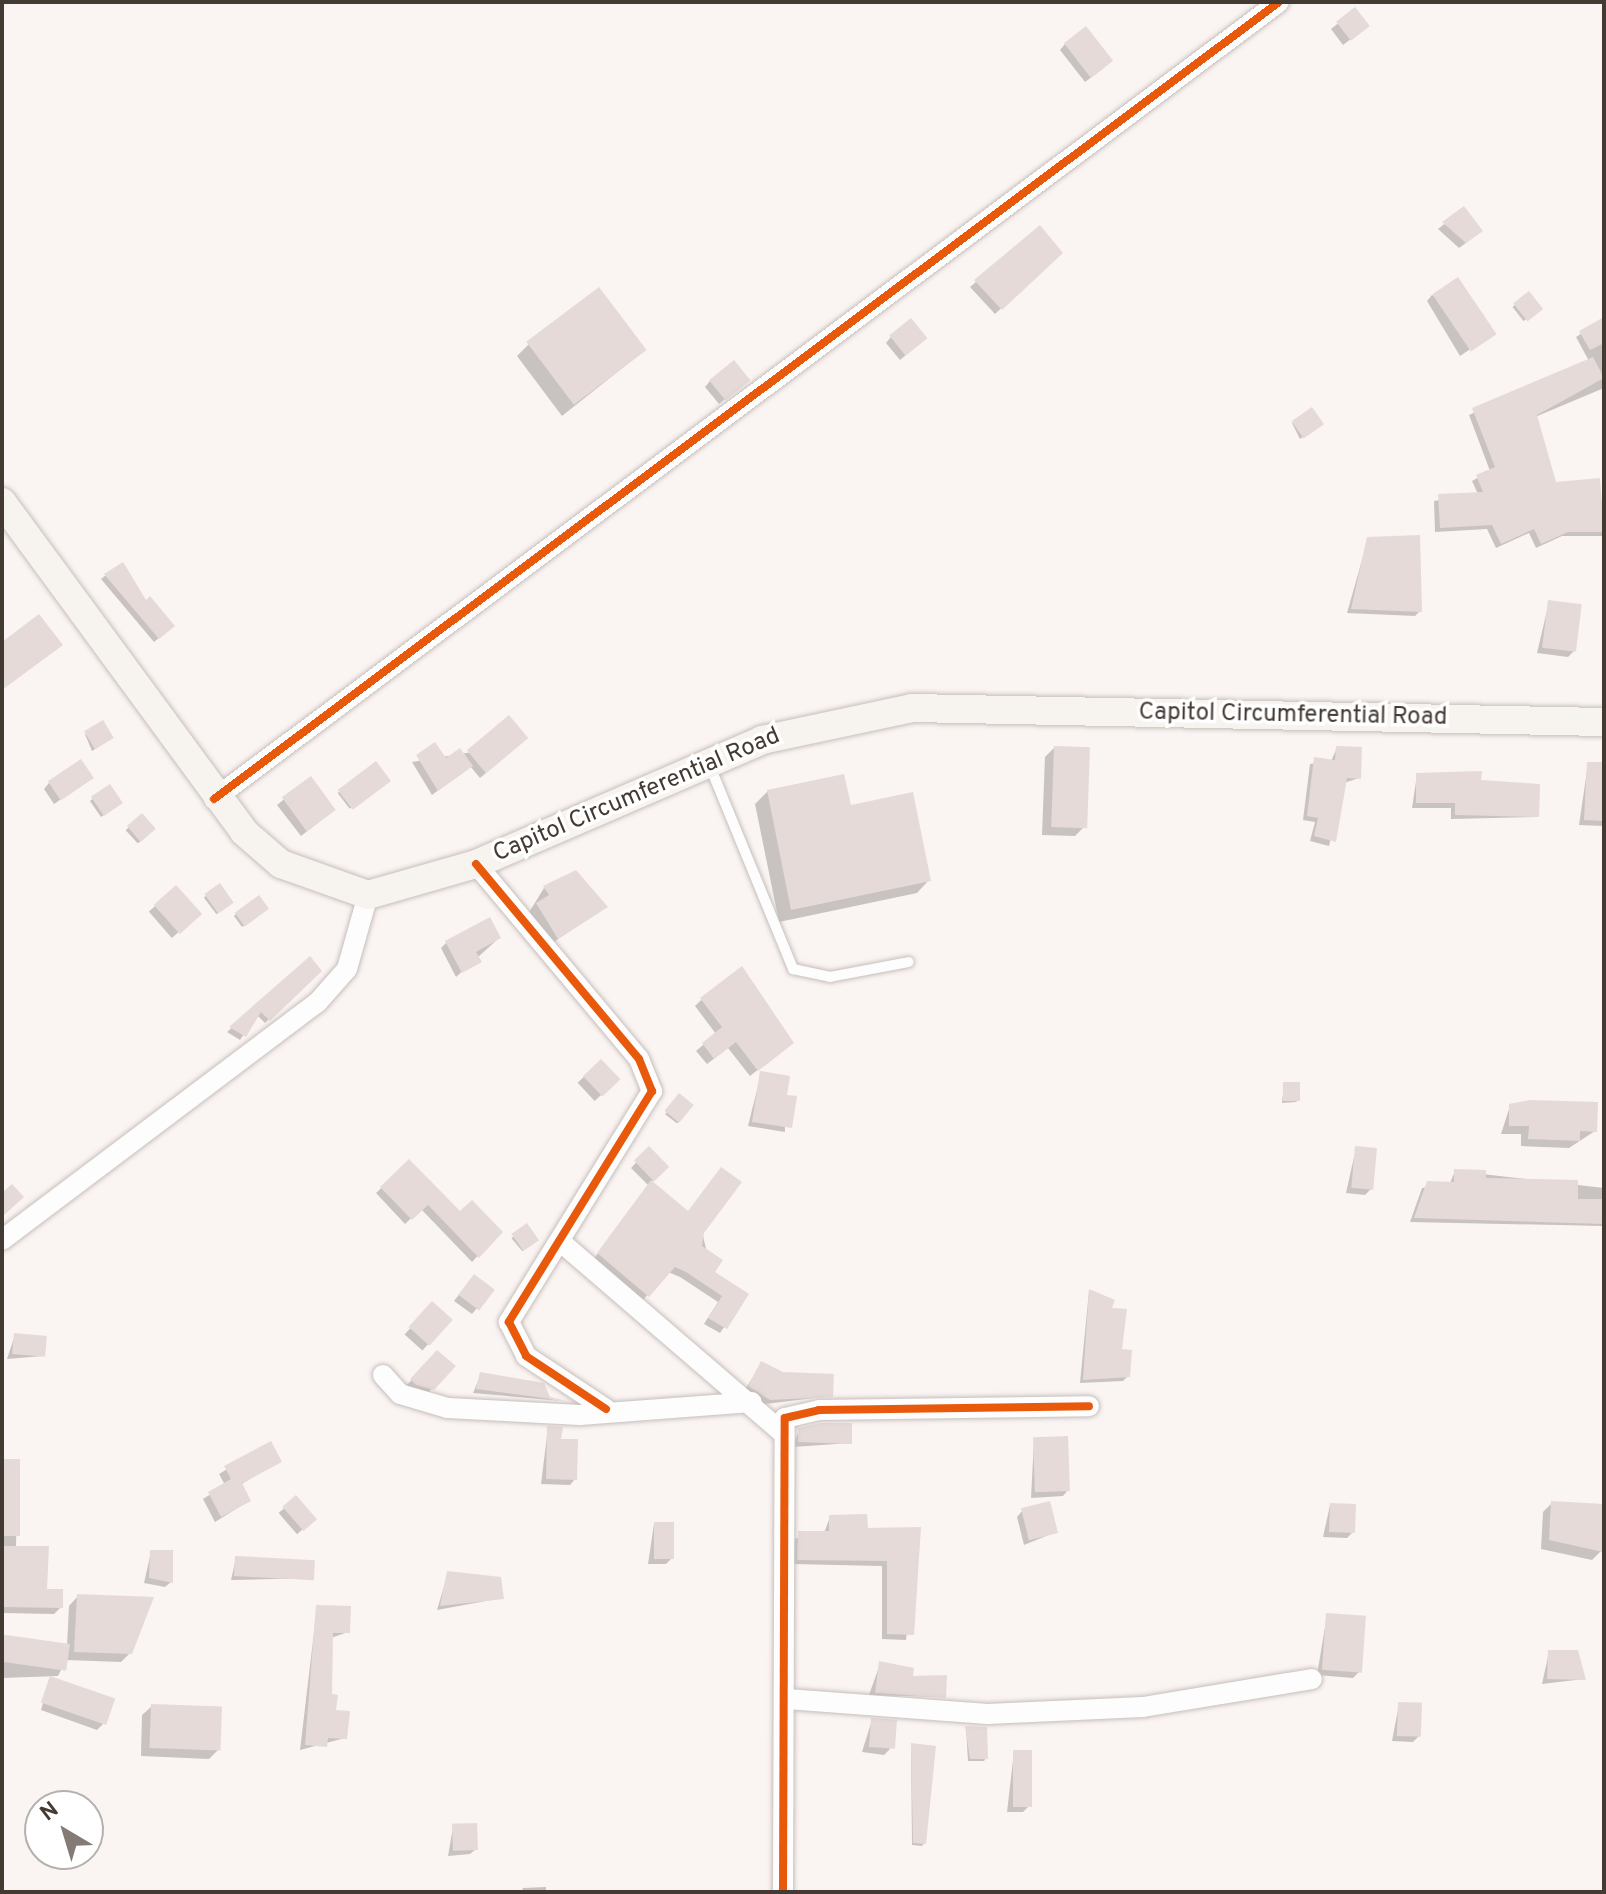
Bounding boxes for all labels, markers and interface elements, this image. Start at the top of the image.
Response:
street label: Capitol Circumferential Road [1138,699,1448,733]
street label: Capitol Circumferential Road [489,722,785,870]
north arrow [24,1790,104,1870]
text: N [36,1797,65,1828]

